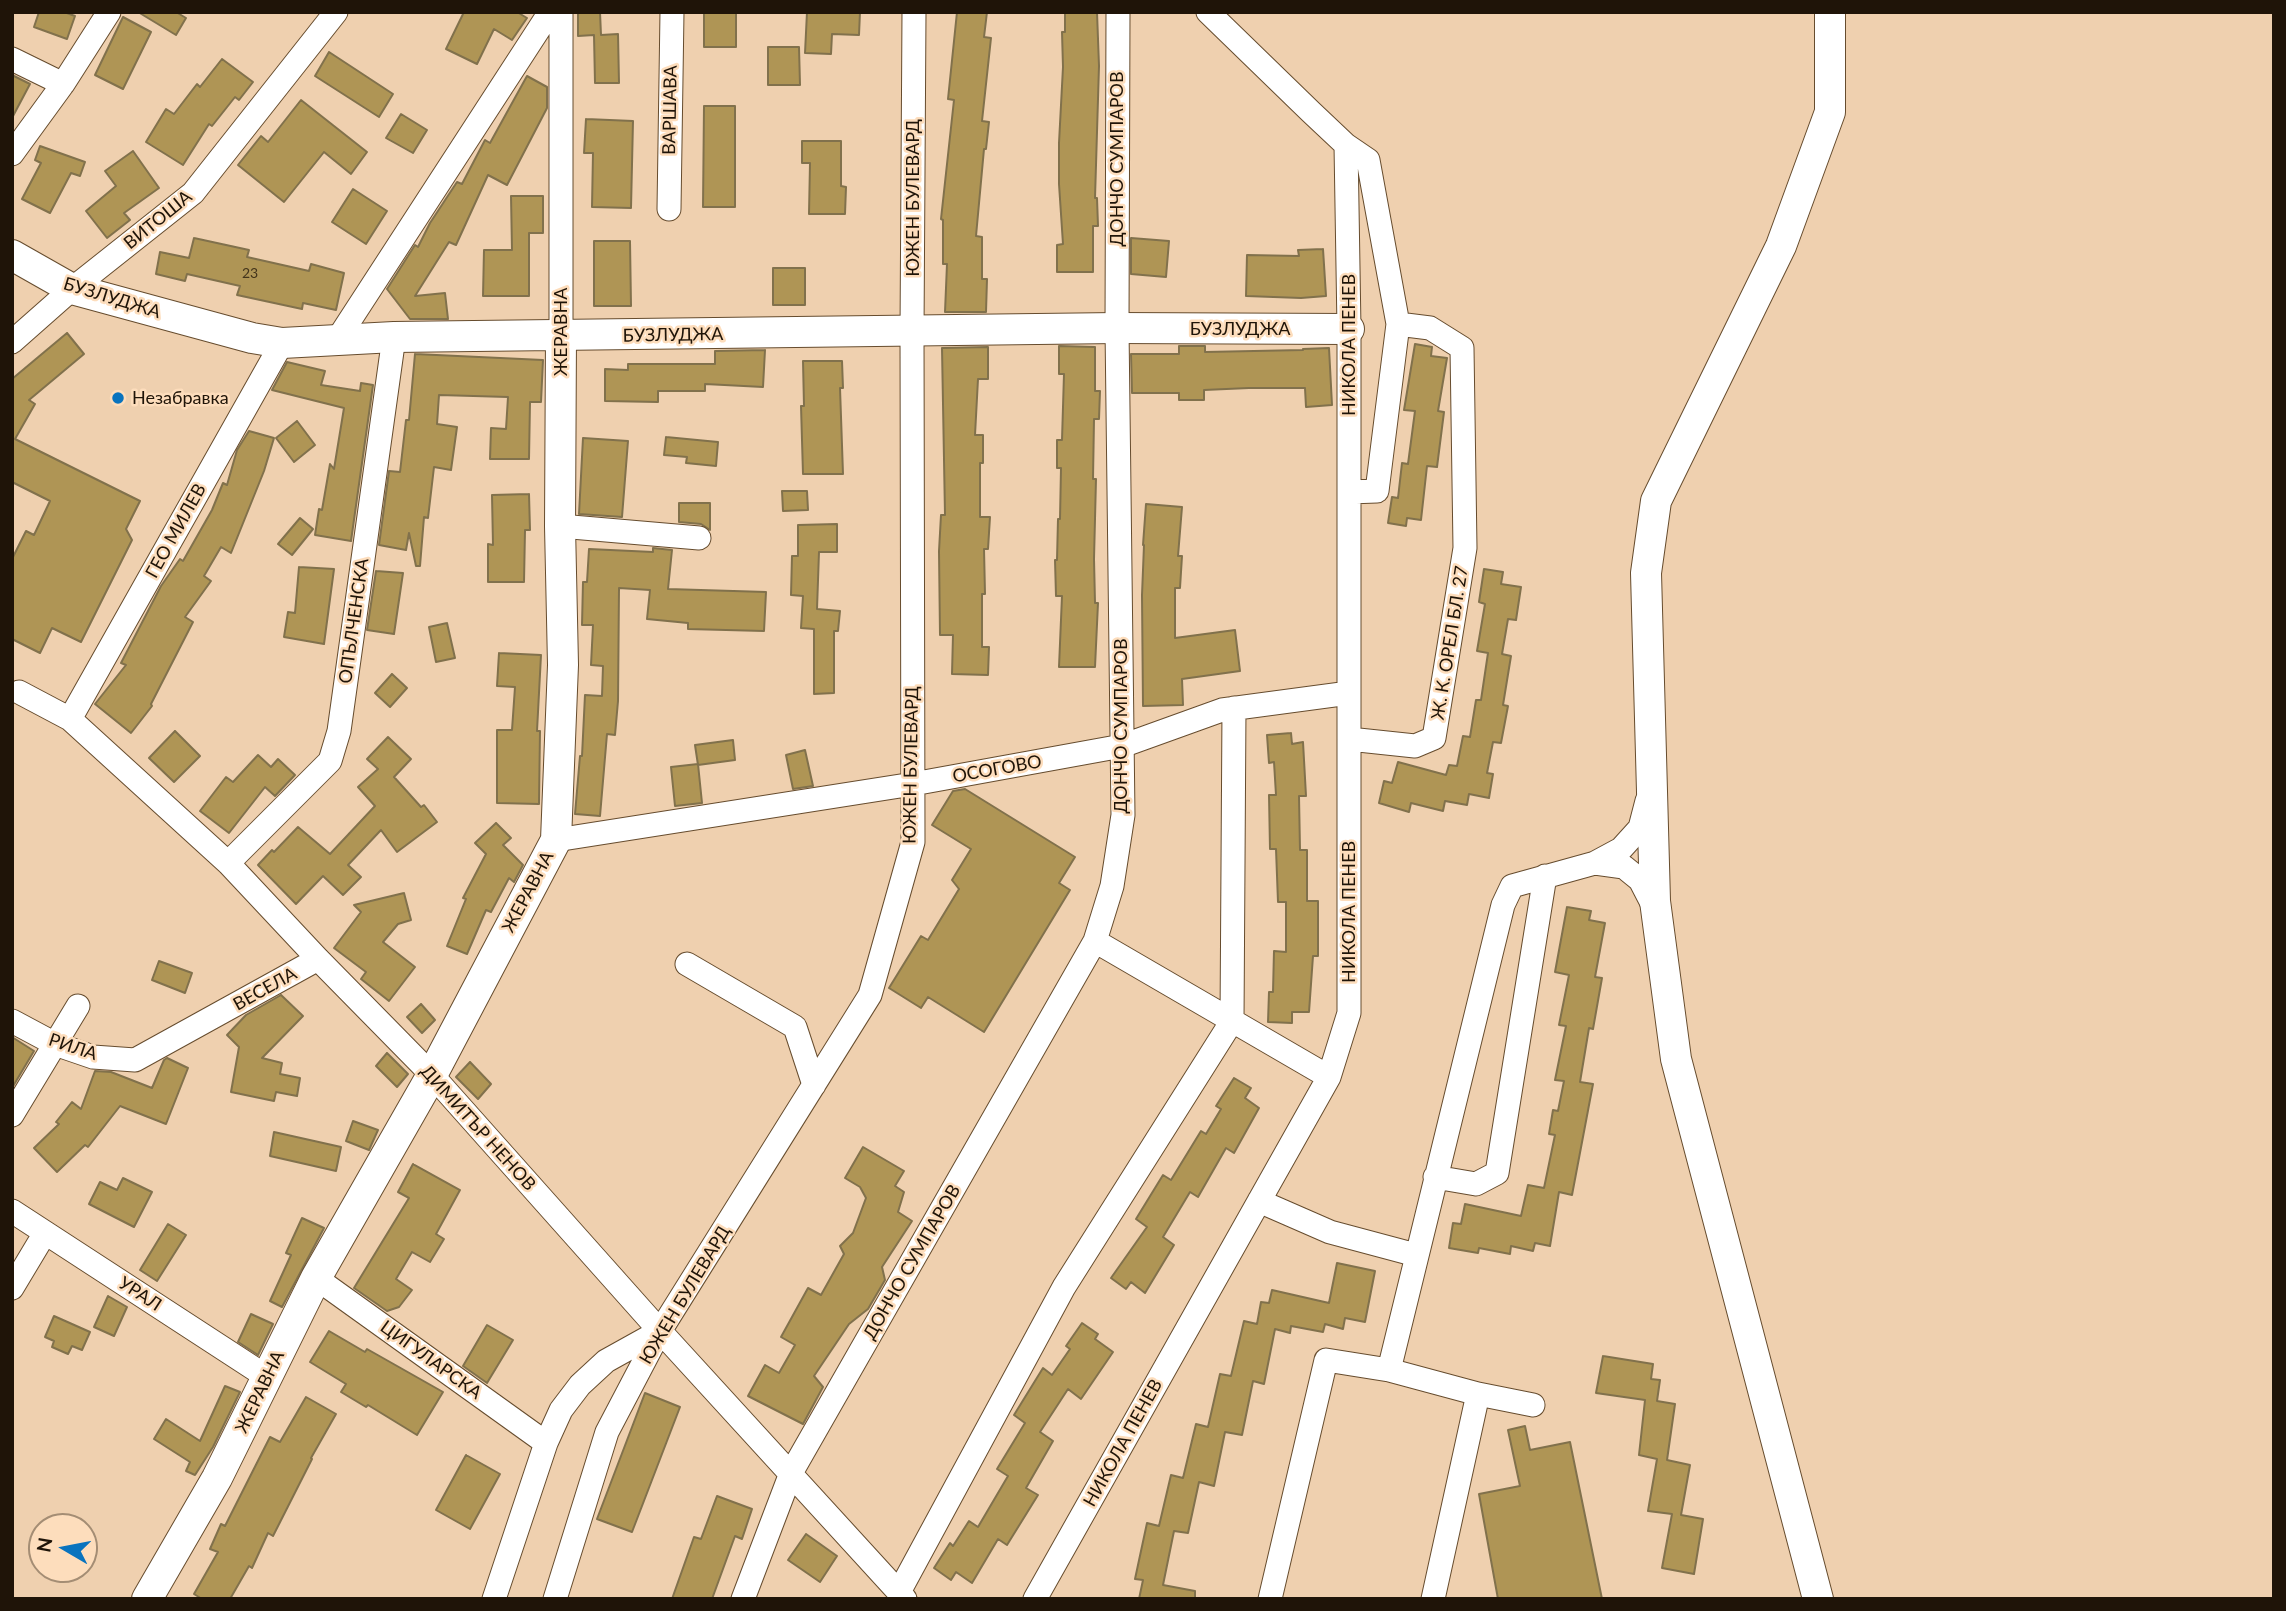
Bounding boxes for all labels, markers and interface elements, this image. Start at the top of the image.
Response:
street label: ВАРШАВА [658,65,682,155]
street label: ДОНЧО СУМПАРОВ [1106,71,1128,247]
street label: ЮЖЕН БУЛЕВАРД [902,119,924,277]
street label: ВИТОША [120,186,196,254]
house number: 23 [242,265,258,281]
street label: БУЗЛУДЖА [61,273,163,323]
street label: НИКОЛА ПЕНЕВ [1338,274,1360,416]
street label: ЖЕРАВНА [550,288,572,376]
street label: БУЗЛУДЖА [1190,318,1290,340]
street label: БУЗЛУДЖА [622,323,724,347]
place label: Незабравка [132,387,229,409]
marker: Незабравка [110,390,126,406]
street label: ГЕО МИЛЕВ [141,480,211,582]
street label: ОПЪЛЧЕНСКА [335,557,373,685]
street label: Ж. К. ОРЕЛ БЛ. 27 [1427,564,1473,722]
street label: ДОНЧО СУМПАРОВ [1110,638,1132,814]
street label: ЮЖЕН БУЛЕВАРД [899,686,923,844]
street label: ОСОГОВО [951,751,1043,787]
street label: НИКОЛА ПЕНЕВ [1338,841,1360,983]
street label: ЖЕРАВНА [498,848,558,936]
street label: ВЕСЕЛА [229,963,301,1015]
street label: РИЛА [46,1029,100,1065]
street label: ДИМИТЪР НЕНОВ [416,1061,540,1195]
street label: ДОНЧО СУМПАРОВ [859,1181,965,1343]
street label: ЮЖЕН БУЛЕВАРД [635,1222,735,1368]
street label: УРАЛ [115,1272,165,1316]
street label: ЦИГУЛАРСКА [376,1316,486,1404]
street label: ЖЕРАВНА [231,1347,289,1437]
street label: НИКОЛА ПЕНЕВ [1079,1376,1167,1510]
north arrow [28,1513,98,1583]
text: N [31,1535,56,1554]

